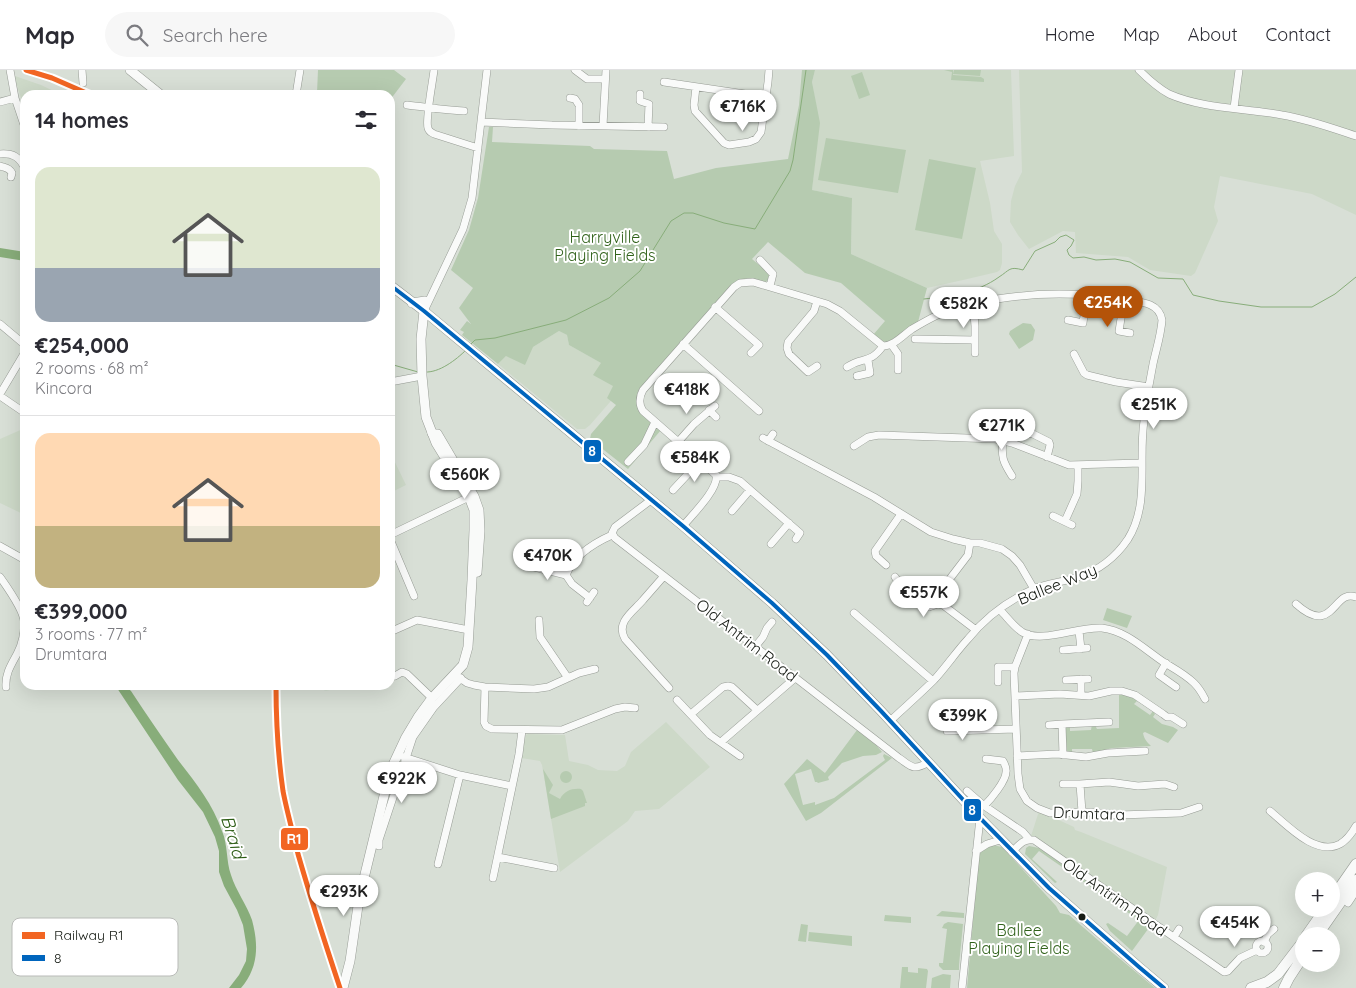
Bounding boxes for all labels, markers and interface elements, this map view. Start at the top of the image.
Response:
search box [105,12,455,57]
text: Map [25,20,75,50]
icon: search [123,21,151,49]
text: Search here [163,23,268,47]
text: Home [1045,23,1095,46]
text: Map [1123,23,1160,46]
text: About [1188,23,1238,46]
text: Contact [1266,23,1331,46]
pin: €716K [708,90,778,132]
text: €716K [720,96,766,116]
icon: filters [352,106,380,134]
text: 14 homes [35,107,129,133]
icon: home [163,200,253,290]
park label: Harryville Playing Fields [554,227,656,265]
pin: €582K [929,286,999,329]
pin: €254K [1073,286,1143,328]
text: €254K [1084,292,1132,312]
text: €582K [940,293,988,313]
text: €254,000 [35,332,129,358]
text: 2 rooms · 68 m² [35,358,149,378]
pin: €418K [652,372,722,415]
text: Kincora [35,378,92,398]
text: €418K [665,379,709,399]
pin: €251K [1119,388,1189,430]
text: €251K [1131,394,1177,414]
pin: €271K [967,408,1037,451]
text: €271K [979,415,1025,435]
line badge: 8 [583,439,602,463]
pin: €584K [660,440,730,483]
text: 8 [588,442,596,460]
text: €584K [671,447,719,467]
pin: €560K [430,458,500,500]
text: €560K [441,464,489,484]
icon: home [163,465,253,555]
pin: €470K [513,538,583,581]
text: €470K [524,545,572,565]
street label: Ballee Way [1014,559,1100,609]
pin: €557K [889,576,959,618]
text: €557K [900,582,948,602]
street label: Old Antrim Road [692,594,802,686]
text: €399,000 [35,598,127,624]
text: 3 rooms · 77 m² [35,624,147,644]
text: Drumtara [35,644,107,664]
pin: €399K [928,698,998,741]
text: €399K [939,705,987,725]
pin: €922K [367,762,437,804]
text: €922K [378,768,426,788]
line badge: 8 [963,798,982,822]
text: 8 [968,801,976,819]
street label: Drumtara [1053,802,1125,824]
water label: Braid [216,812,252,863]
line badge: R1 [280,827,309,851]
text: R1 [286,830,302,848]
street label: Old Antrim Road [1059,854,1171,940]
map controls [1295,872,1340,972]
button: + [1295,872,1340,917]
pin: €293K [309,874,379,917]
text: €293K [320,881,368,901]
pin: €454K [1200,906,1270,948]
unlabelled marker [1077,912,1087,922]
text: €454K [1211,912,1259,932]
legend [12,918,178,976]
park label: Ballee Playing Fields [968,920,1070,958]
text: Railway R1 [54,926,123,944]
button: − [1295,927,1340,972]
text: 8 [54,949,62,967]

